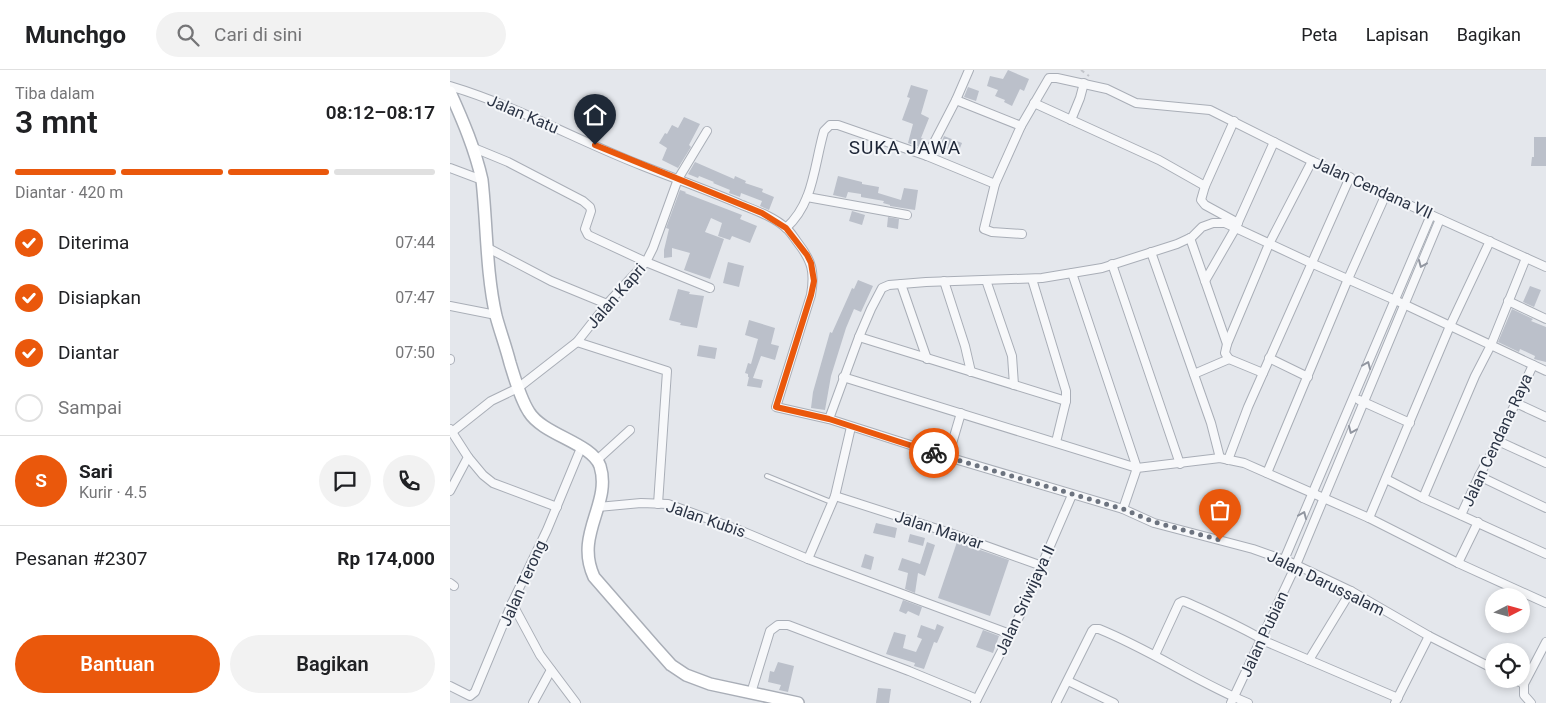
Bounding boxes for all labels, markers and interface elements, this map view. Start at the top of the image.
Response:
search box [156,12,506,57]
text: Munchgo [25,21,126,49]
icon: search [174,21,202,49]
text: Cari di sini [214,23,302,46]
text: Peta [1301,24,1338,45]
text: Lapisan [1366,24,1429,45]
text: Bagikan [1457,24,1521,45]
text: Tiba dalam [15,84,94,103]
street label: Jalan Katu [484,90,562,138]
pin [574,94,616,145]
text: 08:12–08:17 [326,101,435,124]
icon: home [581,101,609,129]
text: 3 mnt [15,103,98,141]
district label: SUKA JAWA [849,136,961,159]
street label: Jalan Cendana VII [1310,153,1436,223]
text: Diantar · 420 m [15,183,123,202]
icon: check [15,229,43,257]
text: Diterima [58,231,129,254]
text: 07:44 [395,233,435,252]
one-way arrow [1417,259,1428,268]
street label: Jalan Kapri [583,260,649,332]
icon: check [15,284,43,312]
text: Disiapkan [58,286,141,309]
text: 07:47 [395,288,435,307]
icon: check [15,339,43,367]
text: Diantar [58,341,119,364]
text: 07:50 [395,343,435,362]
one-way arrow [1361,361,1371,370]
street label: Jalan Cendana Raya [1458,371,1536,509]
text: Sampai [58,396,122,419]
one-way arrow [1348,425,1359,434]
courier [909,428,959,478]
icon: bike [920,439,948,467]
button: chat [319,455,371,507]
button: phone [383,455,435,507]
text: Sari [79,460,113,483]
text: S [35,469,47,492]
text: Kurir · 4.5 [79,483,147,502]
pin [1199,489,1241,540]
icon: bag [1206,496,1234,524]
street label: Jalan Kubis [664,497,748,541]
street label: Jalan Mawar [892,507,986,553]
one-way arrow [1297,511,1308,520]
street label: Jalan Terong [496,537,550,629]
street label: Jalan Sriwijaya II [991,542,1059,658]
street label: Jalan Darussalam [1264,546,1388,620]
text: Pesanan #2307 [15,547,148,570]
text: Rp 174,000 [337,547,435,570]
street label: Jalan Pubian [1236,588,1292,680]
north arrow [1485,588,1530,632]
map controls [1485,588,1530,688]
button: Bantuan [15,635,220,693]
button: Bagikan [230,635,435,693]
button: locate [1485,643,1530,688]

